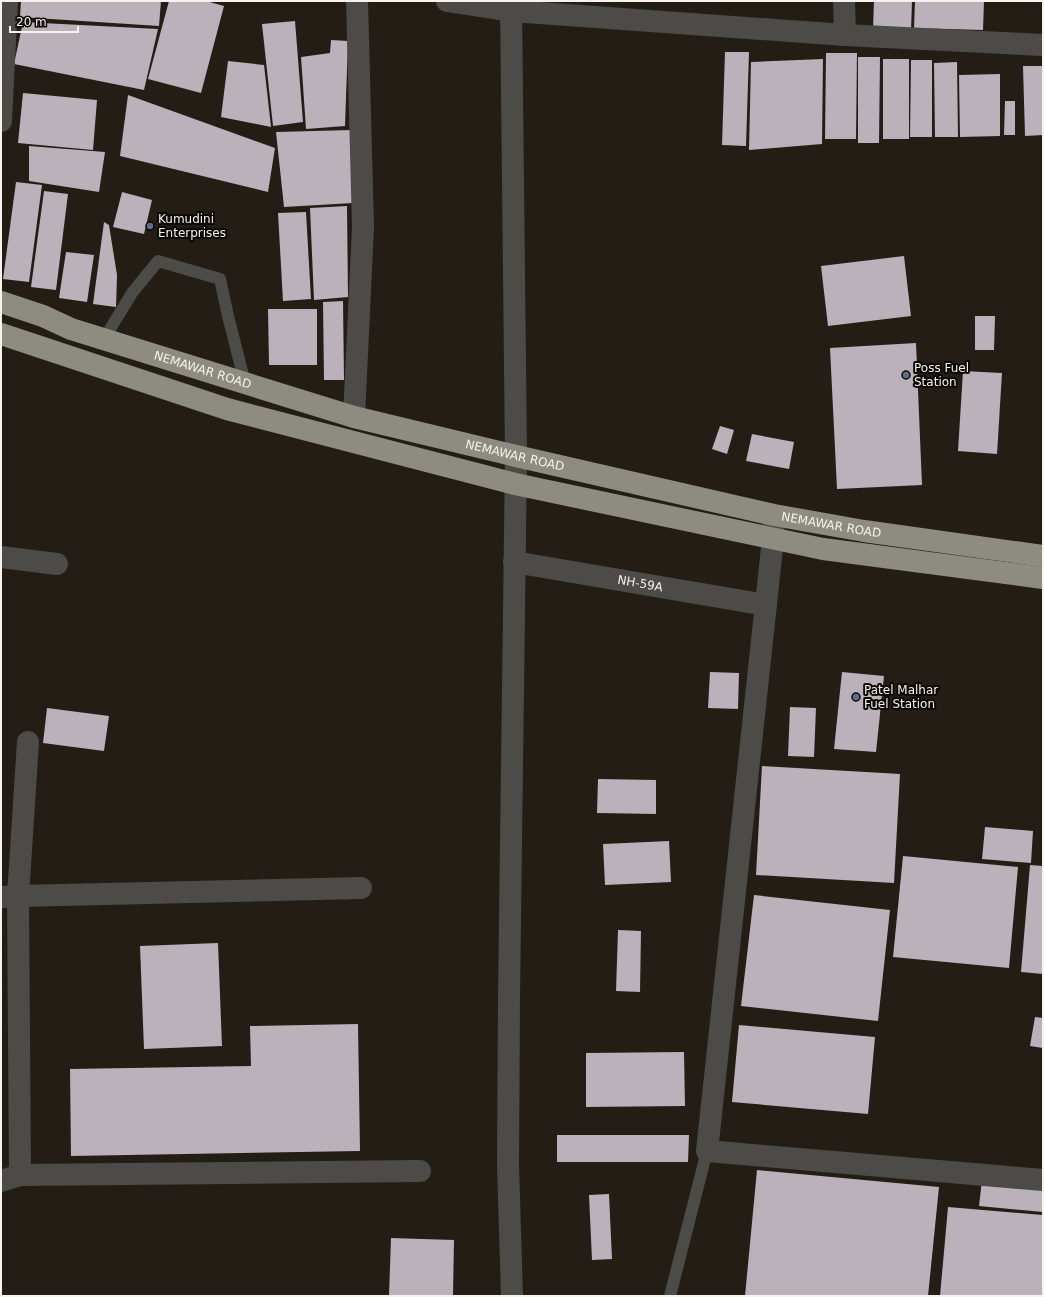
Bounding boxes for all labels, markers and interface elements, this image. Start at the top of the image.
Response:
scale bar [10,8,78,34]
text: 20 m [16,15,47,29]
place label: Kumudini Enterprises [158,212,226,240]
marker: Kumudini Enterprises [145,221,155,231]
street label: NEMAWAR ROAD [152,348,253,392]
place label: Poss Fuel Station [914,361,969,389]
marker: Poss Fuel Station [901,370,911,380]
street label: NEMAWAR ROAD [464,437,566,474]
street label: NEMAWAR ROAD [780,509,882,540]
street label: NH-59A [616,573,665,594]
place label: Patel Malhar Fuel Station [864,683,938,711]
marker: Patel Malhar Fuel Station [851,692,861,702]

